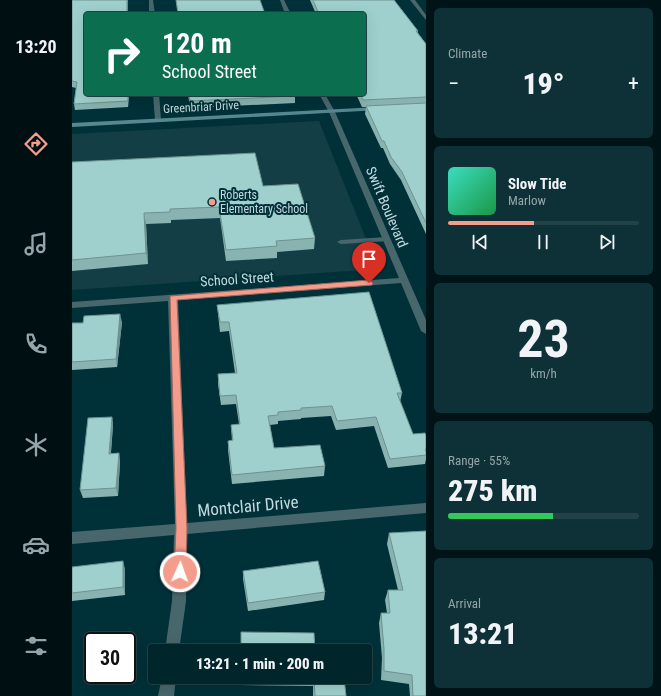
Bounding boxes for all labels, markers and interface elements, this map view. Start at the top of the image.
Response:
text: 120 m [162,27,232,60]
icon: right [96,28,148,80]
text: 13:20 [15,36,57,57]
text: Climate [448,46,487,61]
text: School Street [162,61,257,82]
text: 19° [522,66,565,101]
text: − [448,71,459,96]
text: + [628,71,639,96]
street label: Greenbriar Drive [163,98,240,116]
icon: directions [22,130,50,158]
street label: Swift Boulevard [363,164,411,250]
text: Slow Tide [508,175,566,193]
place label: Roberts Elementary School [220,188,308,216]
text: Marlow [508,193,546,208]
marker: Roberts Elementary School [207,197,217,207]
icon: music [22,230,50,258]
icon: previous [469,231,491,253]
icon: pause [532,231,554,253]
icon: next [596,231,618,253]
pin [352,242,386,283]
icon: arrive [358,248,380,270]
street label: School Street [200,268,274,290]
text: 23 [517,309,570,370]
icon: phone [22,330,50,358]
text: km/h [530,366,557,381]
icon: climate [22,431,50,459]
text: Range · 55% [448,453,510,468]
text: 275 km [448,473,537,508]
street label: Montclair Drive [197,492,299,520]
icon: car [22,531,50,559]
position arrow [159,551,201,593]
text: Arrival [448,596,481,611]
text: 13:21 [448,616,517,651]
icon: filters [22,632,50,660]
speed limit sign: 30 [84,632,136,684]
text: 13:21 · 1 min · 200 m [196,655,324,673]

